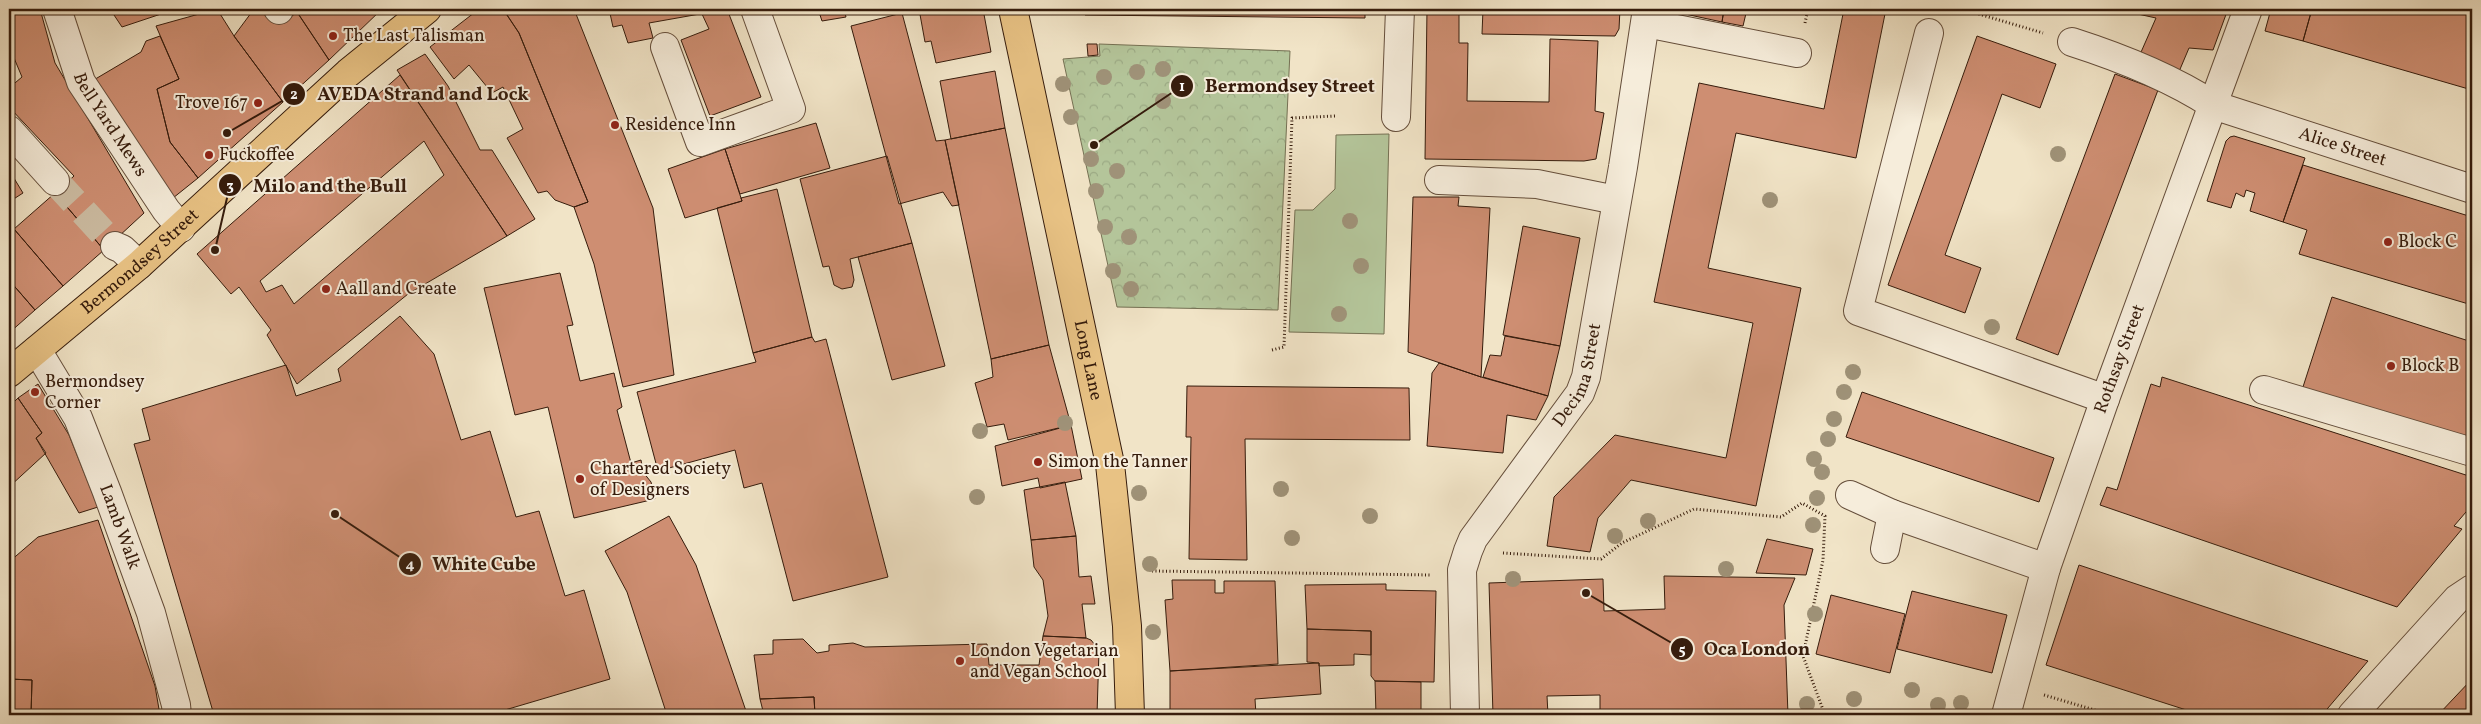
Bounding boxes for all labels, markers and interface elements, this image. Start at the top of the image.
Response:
place label: The Last Talisman [343,24,485,49]
marker: The Last Talisman [327,30,339,42]
street label: Bell Yard Mews [66,69,153,182]
callout: Bermondsey Street [1170,69,1385,103]
text: Bermondsey Street [1205,74,1375,100]
callout: AVEDA Strand and Lock [282,77,539,111]
text: 1 [1179,77,1185,98]
text: AVEDA Strand and Lock [317,82,529,108]
text: 2 [290,85,298,106]
place label: Trove 167 [175,91,248,116]
marker: Trove 167 [252,97,264,109]
place label: Residence Inn [625,113,736,138]
marker: Residence Inn [609,119,621,131]
street label: Alice Street [2295,121,2390,173]
place label: Fuckoffee [219,143,294,168]
marker: Fuckoffee [203,149,215,161]
callout: Milo and the Bull [217,168,417,202]
text: Milo and the Bull [253,174,407,200]
text: 3 [226,176,234,197]
street label: Bermondsey Street [76,203,205,321]
place label: Block C [2398,230,2457,255]
marker: Block C [2382,236,2394,248]
place label: Aall and Create [336,277,457,302]
marker: Aall and Create [320,283,332,295]
street label: Rothsay Street [2088,301,2151,417]
street label: Long Lane [1067,318,1109,403]
street label: Decima Street [1547,321,1608,432]
place label: Block B [2401,354,2459,379]
marker: Block B [2385,360,2397,372]
place label: Bermondsey Corner [45,370,145,416]
marker: Bermondsey Corner [29,386,41,398]
place label: Simon the Tanner [1048,450,1188,475]
marker: Simon the Tanner [1032,456,1044,468]
place label: Chartered Society of Designers [590,457,731,503]
marker: Chartered Society of Designers [574,473,586,485]
street label: Lamb Walk [93,481,147,573]
callout: White Cube [397,547,546,581]
text: White Cube [432,552,536,578]
text: 4 [405,555,415,576]
callout: Oca London [1669,632,1821,666]
text: Oca London [1704,637,1810,663]
place label: London Vegetarian and Vegan School [970,639,1119,685]
text: 5 [1678,640,1686,661]
marker: London Vegetarian and Vegan School [954,655,966,667]

